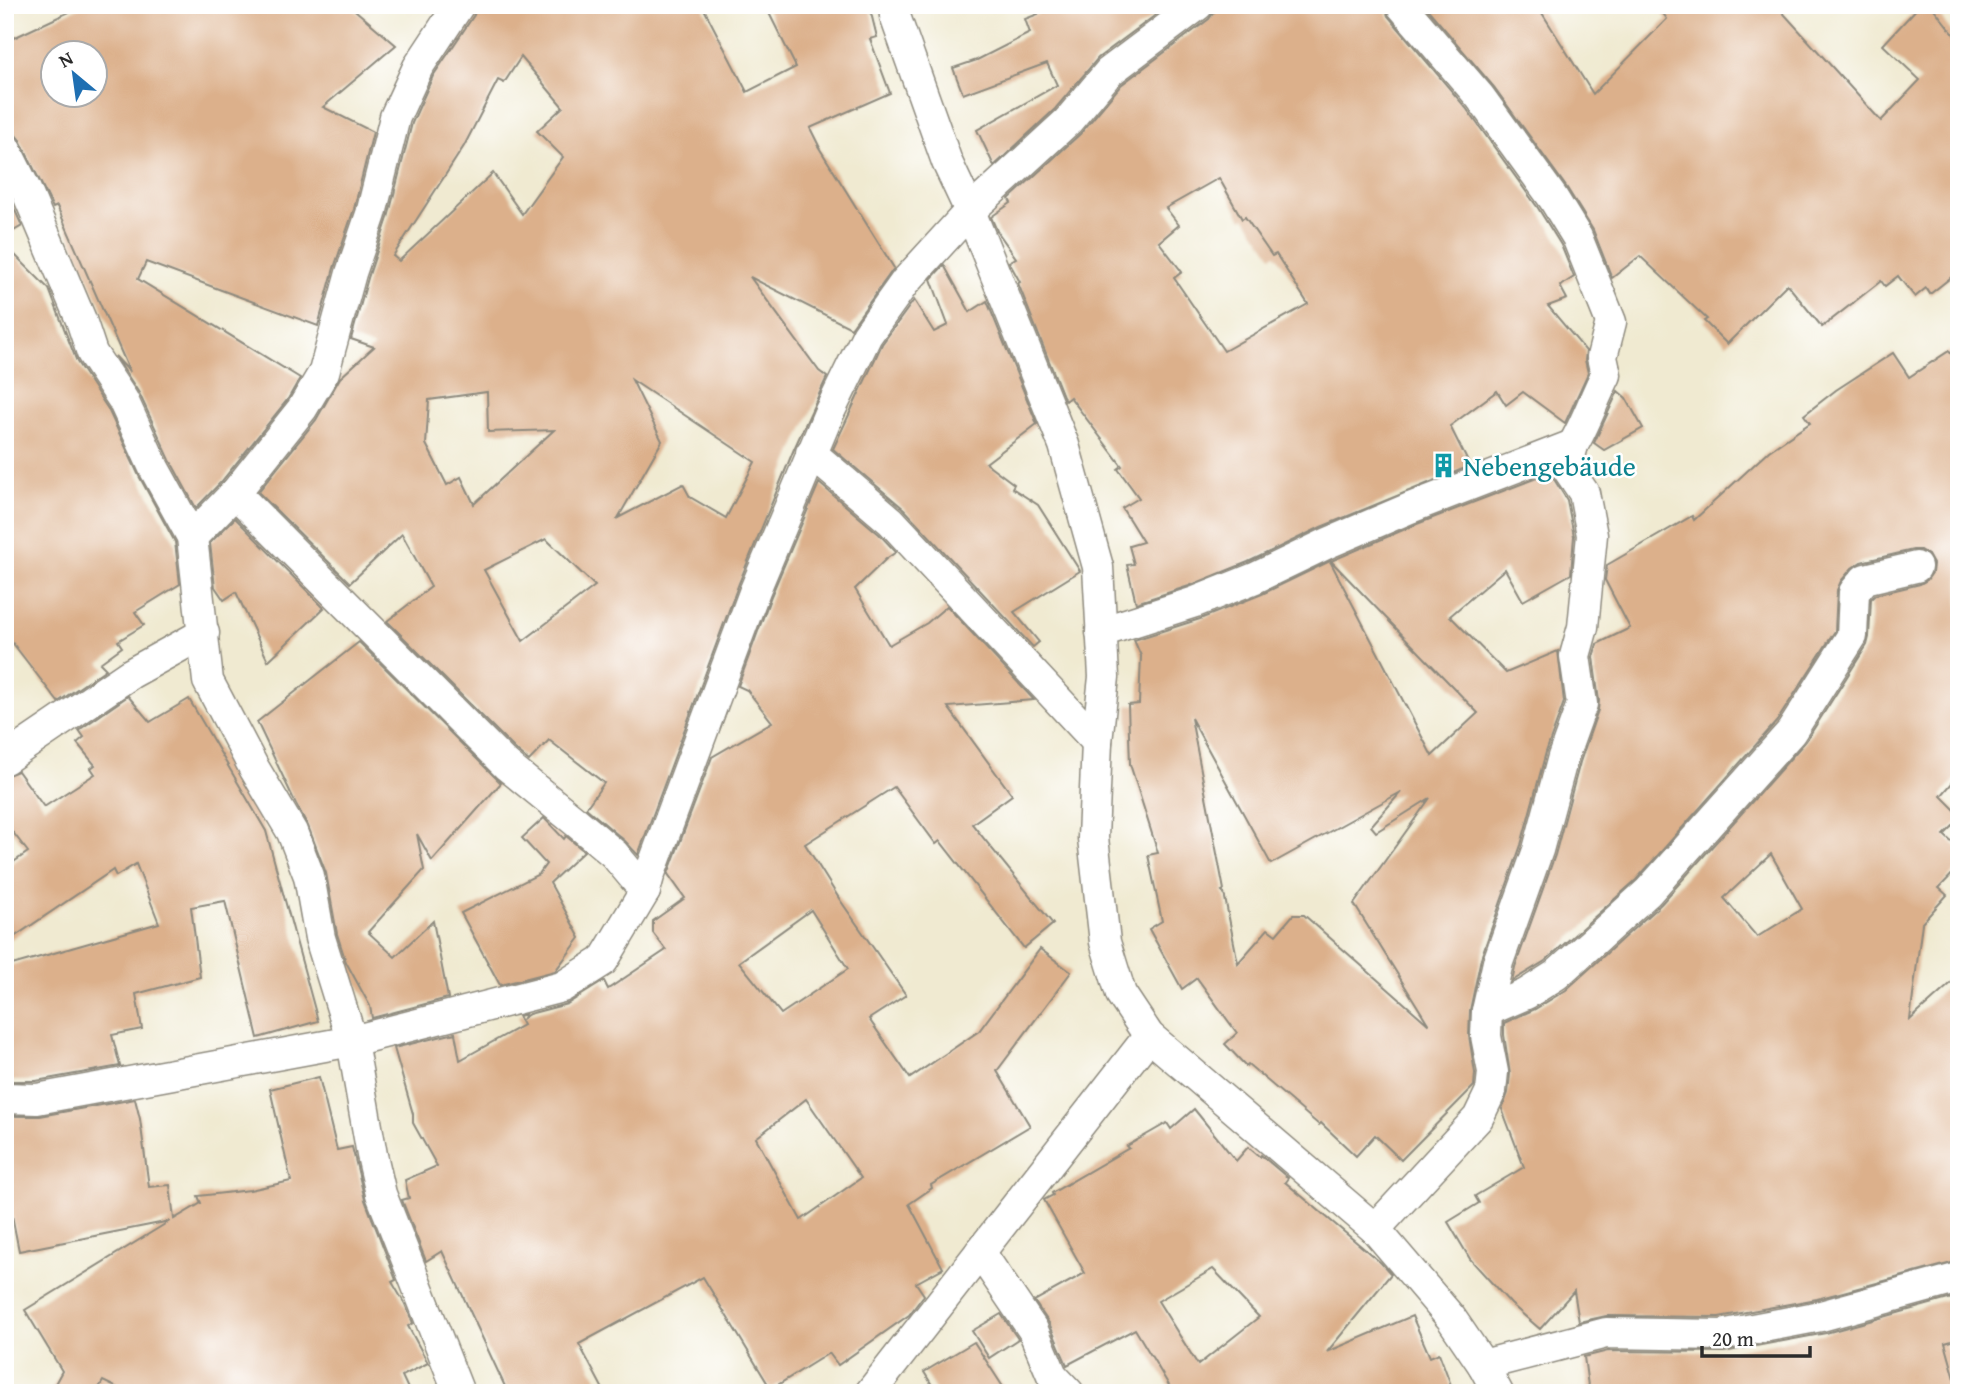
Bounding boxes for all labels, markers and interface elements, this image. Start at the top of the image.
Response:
north arrow [38,38,108,108]
text: N [53,44,78,74]
place label: Nebengebäude [1463,445,1636,486]
building icon: Nebengebäude [1429,451,1457,479]
scale bar [1702,1314,1810,1358]
text: 20 m [1712,1323,1754,1354]

